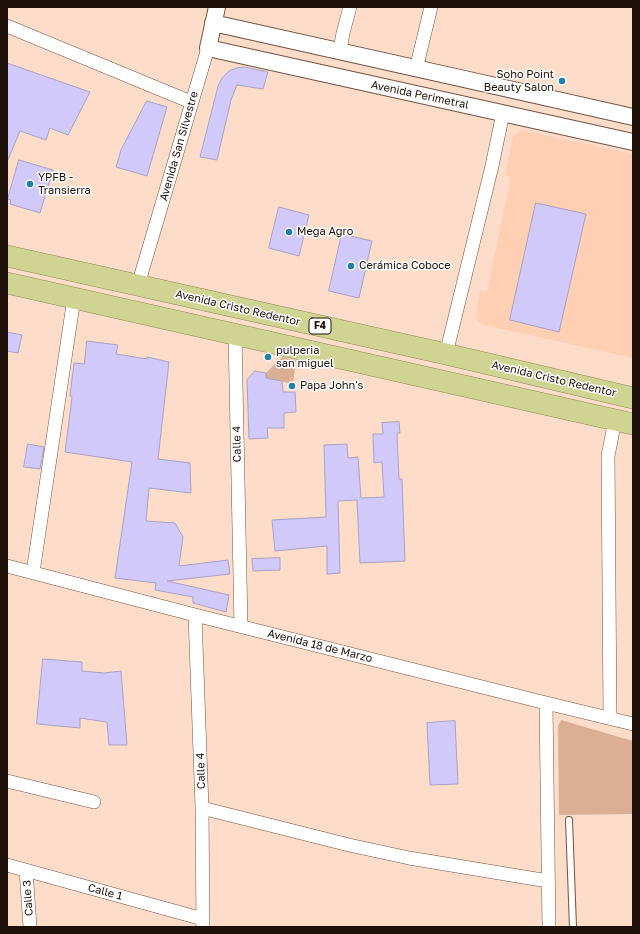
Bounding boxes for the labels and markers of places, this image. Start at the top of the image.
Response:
place label: Soho Point Beauty Salon [484,68,554,94]
marker: Soho Point Beauty Salon [557,76,567,86]
place label: YPFB - Transierra [38,171,91,197]
marker: YPFB - Transierra [25,179,35,189]
place label: Mega Agro [297,225,353,239]
marker: Mega Agro [284,227,294,237]
place label: Cerámica Coboce [359,259,451,273]
marker: Cerámica Coboce [346,261,356,271]
place label: pulperia san miguel [276,344,334,370]
marker: pulperia san miguel [263,352,273,362]
place label: Papa John's [300,379,363,393]
marker: Papa John's [287,381,297,391]

